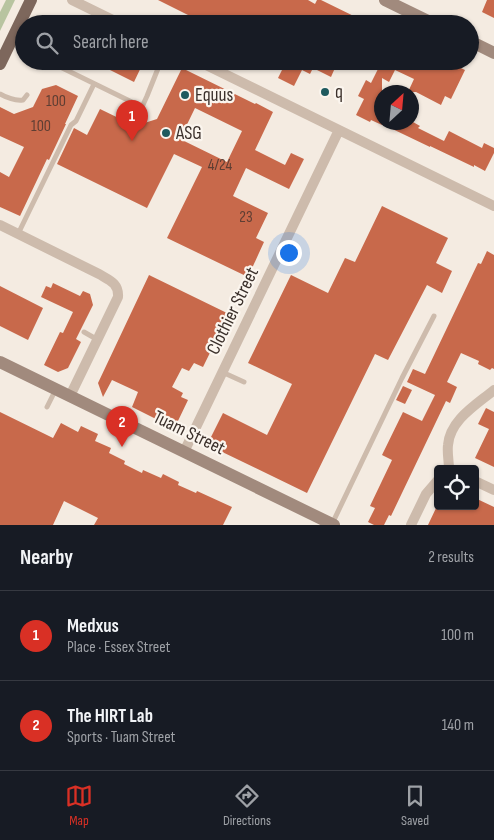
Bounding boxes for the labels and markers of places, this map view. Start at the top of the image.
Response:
place label: q [335,81,343,104]
place label: Equus [195,84,234,107]
marker: q [319,86,331,98]
marker: Equus [179,89,191,101]
pin: 1 [116,100,148,141]
place label: ASG [175,122,202,145]
marker: ASG [160,127,172,139]
pin: 2 [106,406,138,447]

